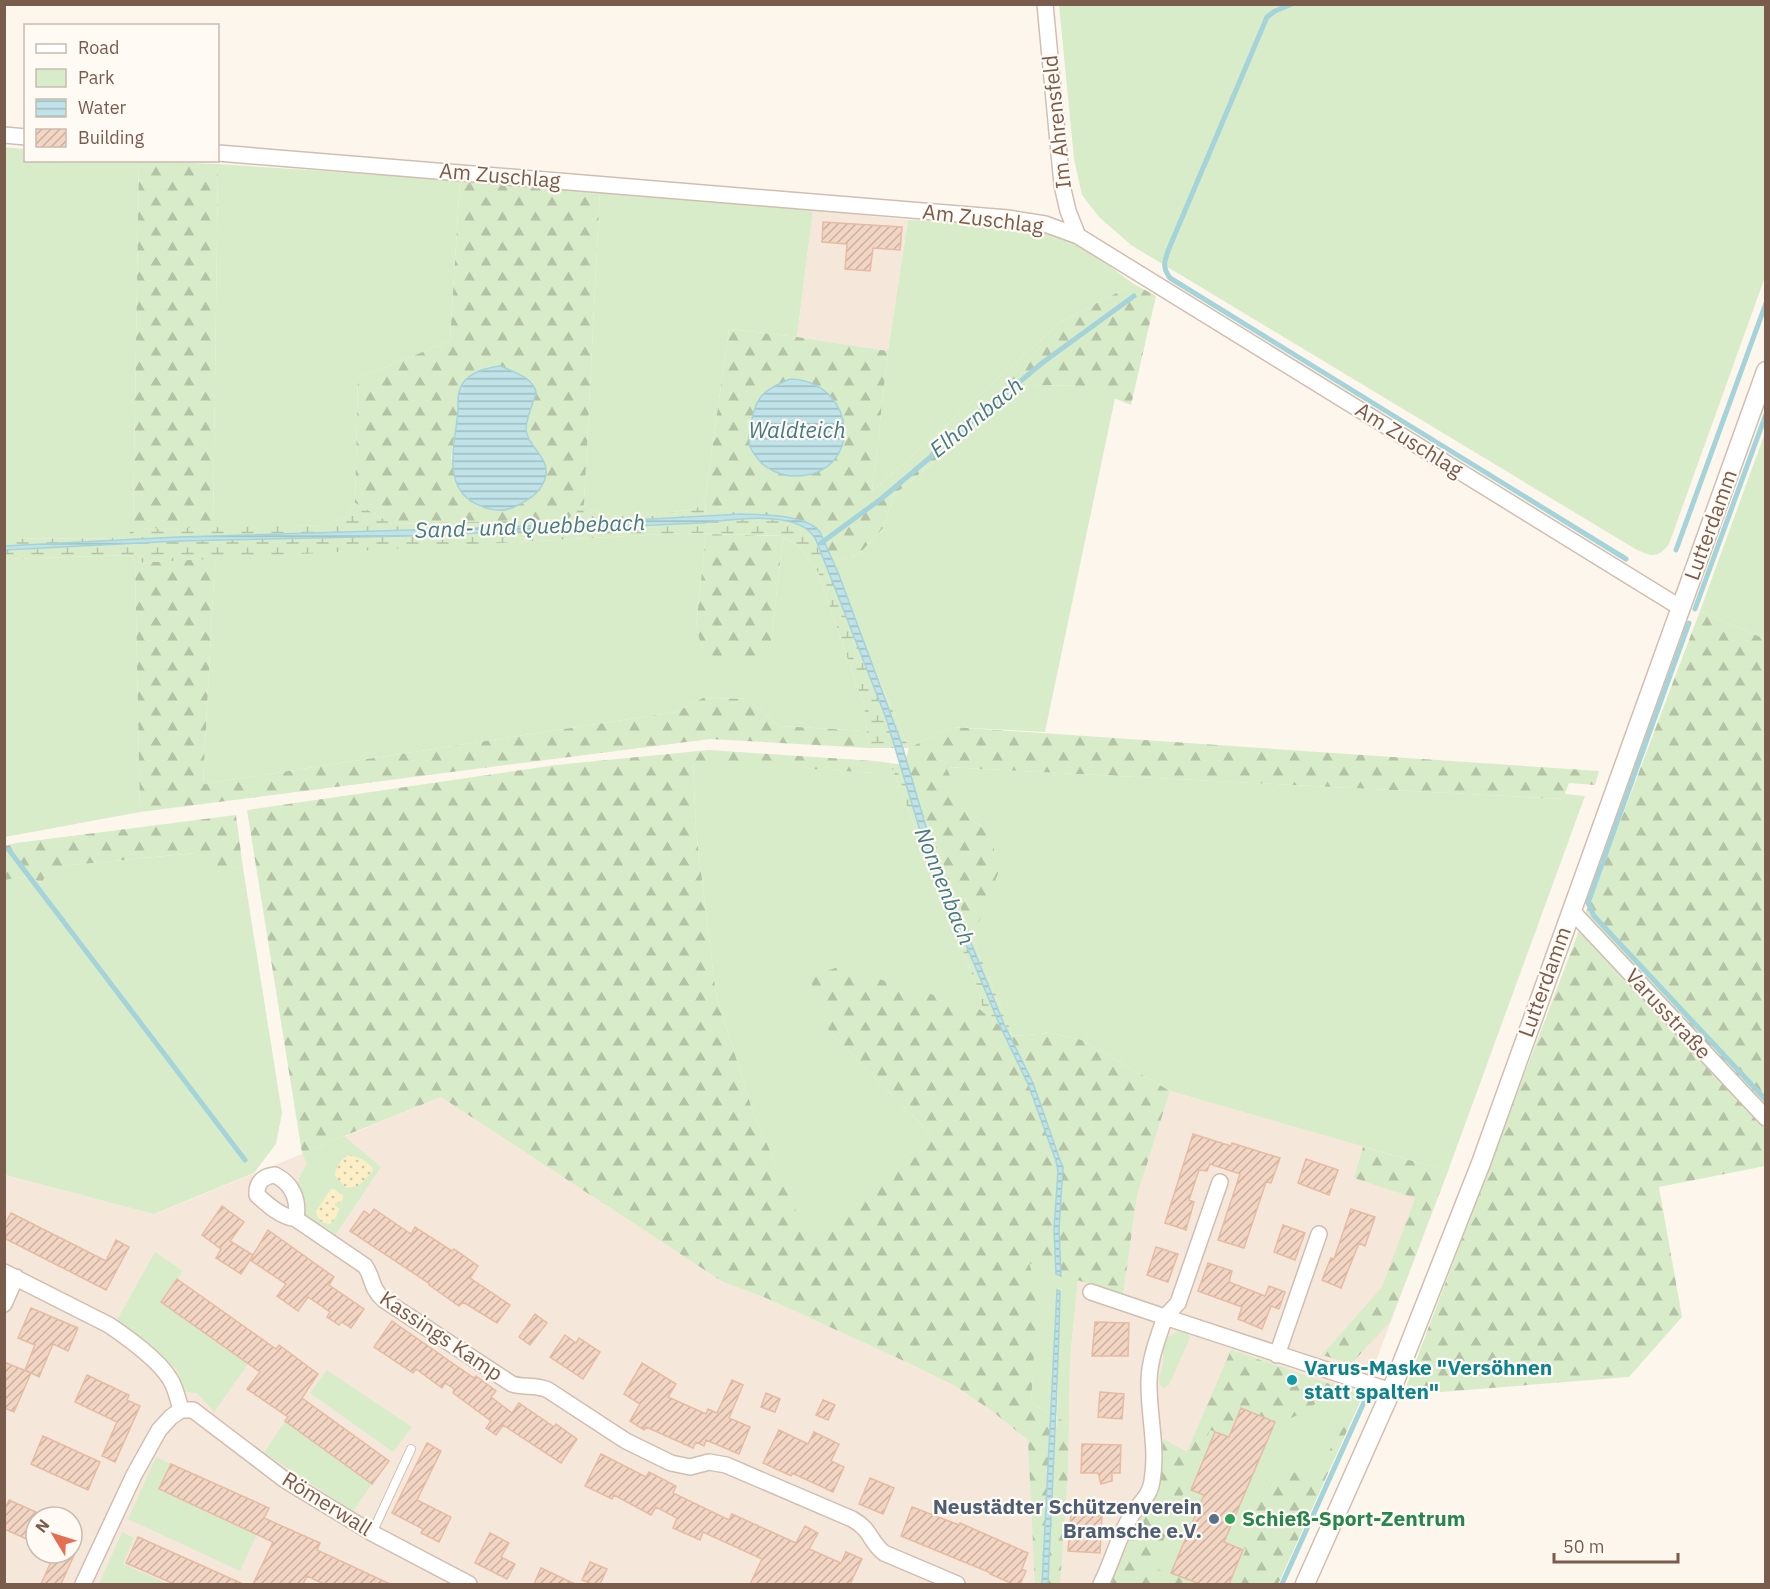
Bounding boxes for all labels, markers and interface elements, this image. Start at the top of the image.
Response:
legend [24,24,219,162]
text: Road [78,36,119,59]
street label: Im Ahrensfeld [1035,54,1077,190]
text: Park [78,66,115,89]
text: Water [78,96,127,119]
text: Building [78,126,145,149]
street label: Am Zuschlag [438,156,562,194]
street label: Am Zuschlag [921,197,1045,239]
water label: Elhornbach [923,370,1028,463]
street label: Am Zuschlag [1351,395,1468,483]
water label: Waldteich [748,415,846,444]
street label: Lutterdamm [1677,465,1743,584]
water label: Sand- und Quebbebach [414,507,646,544]
water label: Nonnenbach [909,823,982,949]
street label: Lutterdamm [1511,922,1577,1041]
street label: Varusstraße [1619,962,1718,1065]
street label: Kassings Kamp [375,1284,509,1387]
place label: Varus-Maske "Versöhnen statt spalten" [1304,1353,1552,1405]
marker: Varus-Maske "Versöhnen statt spalten" [1285,1373,1299,1387]
street label: Römerwall [277,1465,378,1542]
place label: Neustädter Schützenverein Bramsche e.V. [933,1492,1202,1544]
place label: Schieß-Sport-Zentrum [1242,1504,1466,1532]
north arrow [24,1505,84,1565]
marker: Neustädter Schützenverein Bramsche e.V. [1207,1512,1221,1526]
marker: Schieß-Sport-Zentrum [1223,1512,1237,1526]
text: N [31,1515,54,1536]
scale bar [1554,1526,1678,1564]
text: 50 m [1563,1535,1605,1558]

